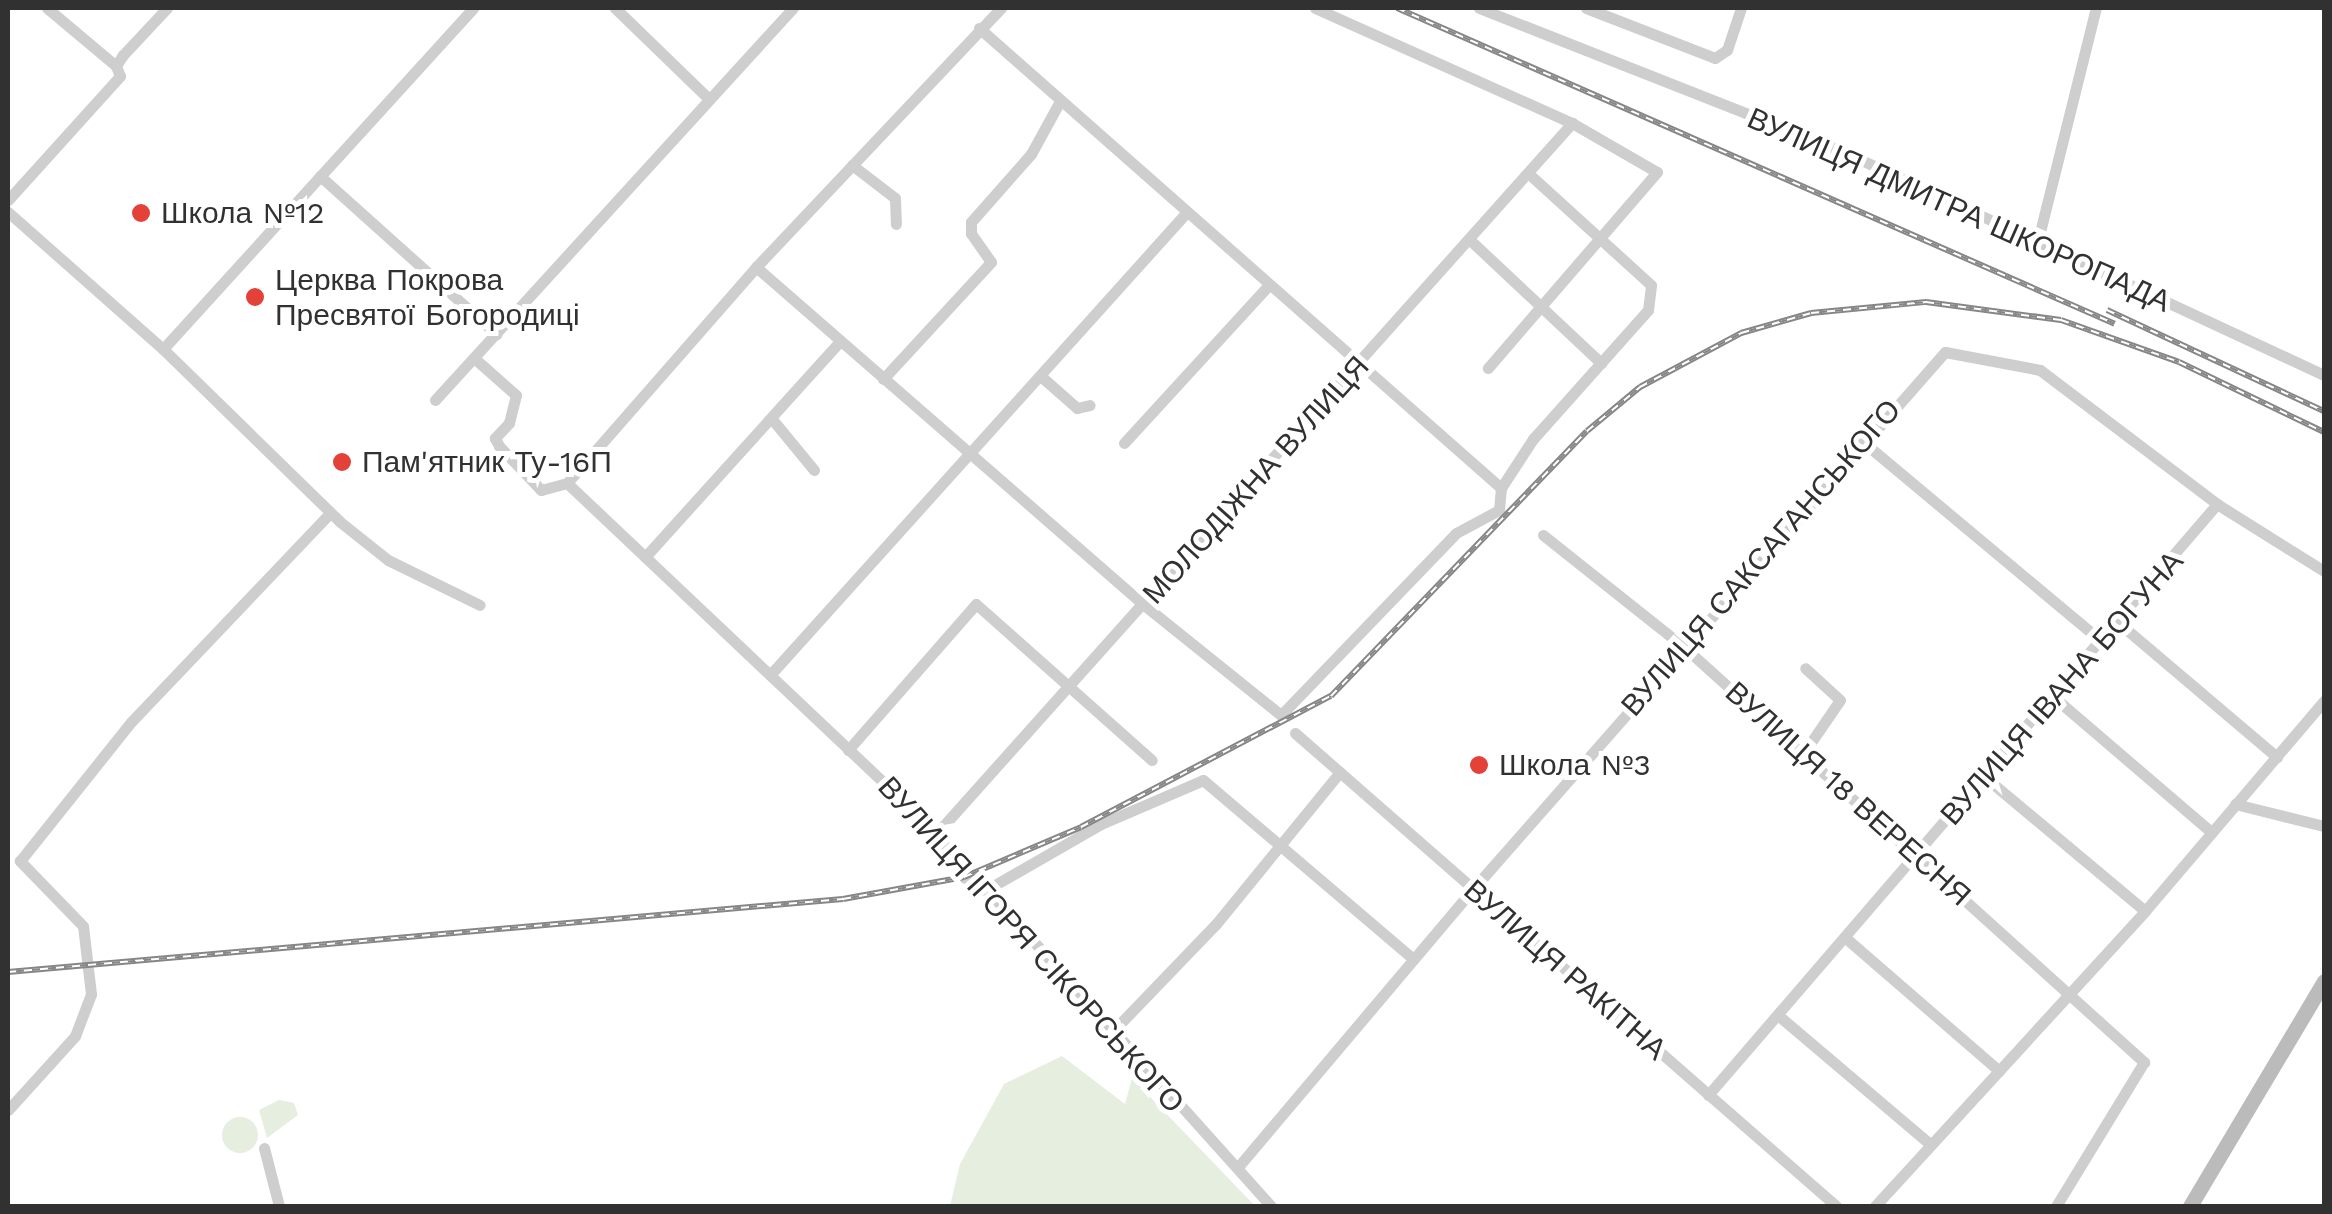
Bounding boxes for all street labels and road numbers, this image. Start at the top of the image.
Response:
street label: ВУЛИЦЯ ДМИТРА ШКОРОПАДА [1742,100,2176,320]
street label: МОЛОДІЖНА ВУЛИЦЯ [1135,349,1377,611]
street label: ВУЛИЦЯ САКСАГАНСЬКОГО [1614,393,1908,723]
street label: ВУЛИЦЯ ІВАНА БОГУНА [1933,544,2191,832]
street label: ВУЛИЦЯ 18 ВЕРЕСНЯ [1718,674,1978,914]
street label: ВУЛИЦЯ ІГОРЯ СІКОРСЬКОГО [870,770,1192,1120]
street label: ВУЛИЦЯ РАКІТНА [1456,872,1674,1068]

